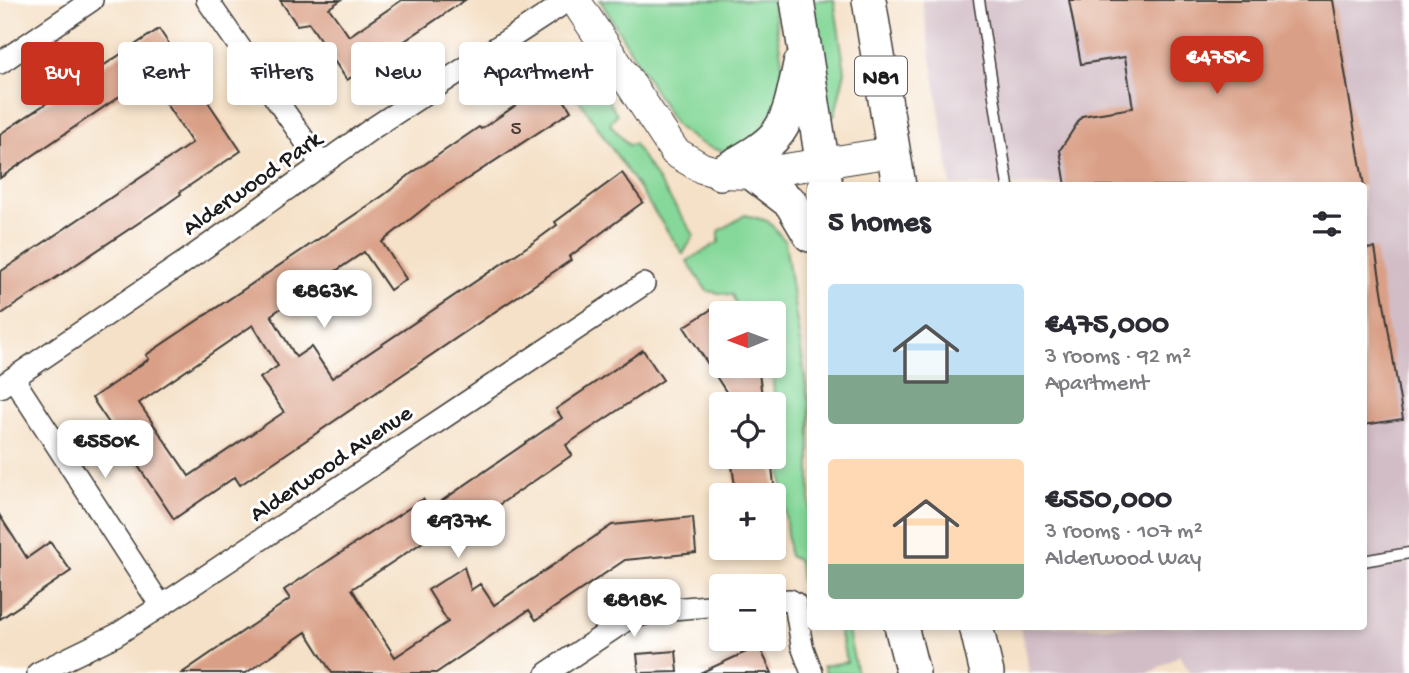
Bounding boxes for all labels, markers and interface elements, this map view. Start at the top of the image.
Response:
pin: €475K [1168,36,1266,96]
chip: Buy [21,42,104,105]
chip: Rent [118,42,213,105]
chip: Filters [227,42,337,105]
chip: New [351,42,445,105]
chip: Apartment [459,42,616,105]
text: €475K [1186,45,1248,72]
road number: N81 [855,57,907,96]
house number: 5 [510,118,522,143]
street label: Alderwood Park [178,125,330,244]
icon: filters [1308,205,1346,243]
text: 5 homes [828,207,930,242]
pin: €863K [275,270,373,330]
text: €863K [293,279,355,306]
north arrow [709,301,786,378]
map controls [709,301,786,651]
text: €475,000 [1045,309,1169,344]
icon: home [884,312,968,396]
text: 3 rooms · 92 m² [1045,344,1191,371]
text: Apartment [1045,371,1149,398]
button: locate [709,392,786,469]
street label: Alderwood Avenue [245,399,419,530]
pin: €550K [56,420,154,480]
text: €550K [73,429,137,456]
button: + [709,483,786,560]
text: €550,000 [1045,484,1172,519]
icon: home [884,487,968,571]
pin: €937K [409,500,507,560]
text: €937K [427,509,489,536]
text: 3 rooms · 107 m² [1045,519,1203,546]
text: Alderwood Way [1045,546,1201,573]
button: − [709,574,786,651]
pin: €818K [585,580,683,639]
text: €818K [604,588,664,615]

